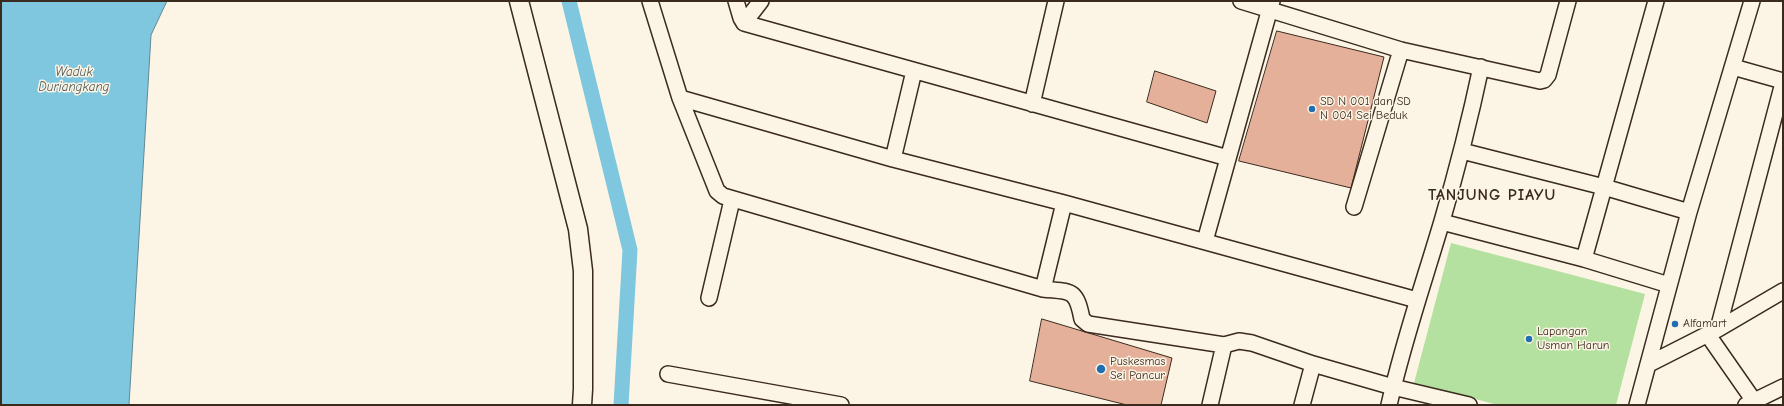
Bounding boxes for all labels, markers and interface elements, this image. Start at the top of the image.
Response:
water label: Waduk Duriangkang [39,64,109,95]
place label: SD N 001 dan SD N 004 Sei Beduk [1320,95,1411,123]
marker: SD N 001 dan SD N 004 Sei Beduk [1307,104,1317,114]
district label: TANJUNG PIAYU [1428,185,1556,205]
place label: Alfamart [1683,317,1726,331]
marker: Alfamart [1670,319,1680,329]
place label: Lapangan Usman Harun [1537,325,1609,353]
marker: Lapangan Usman Harun [1524,334,1534,344]
place label: Puskesmas Sei Pancur [1110,355,1166,383]
marker: Puskesmas Sei Pancur [1095,363,1107,375]

